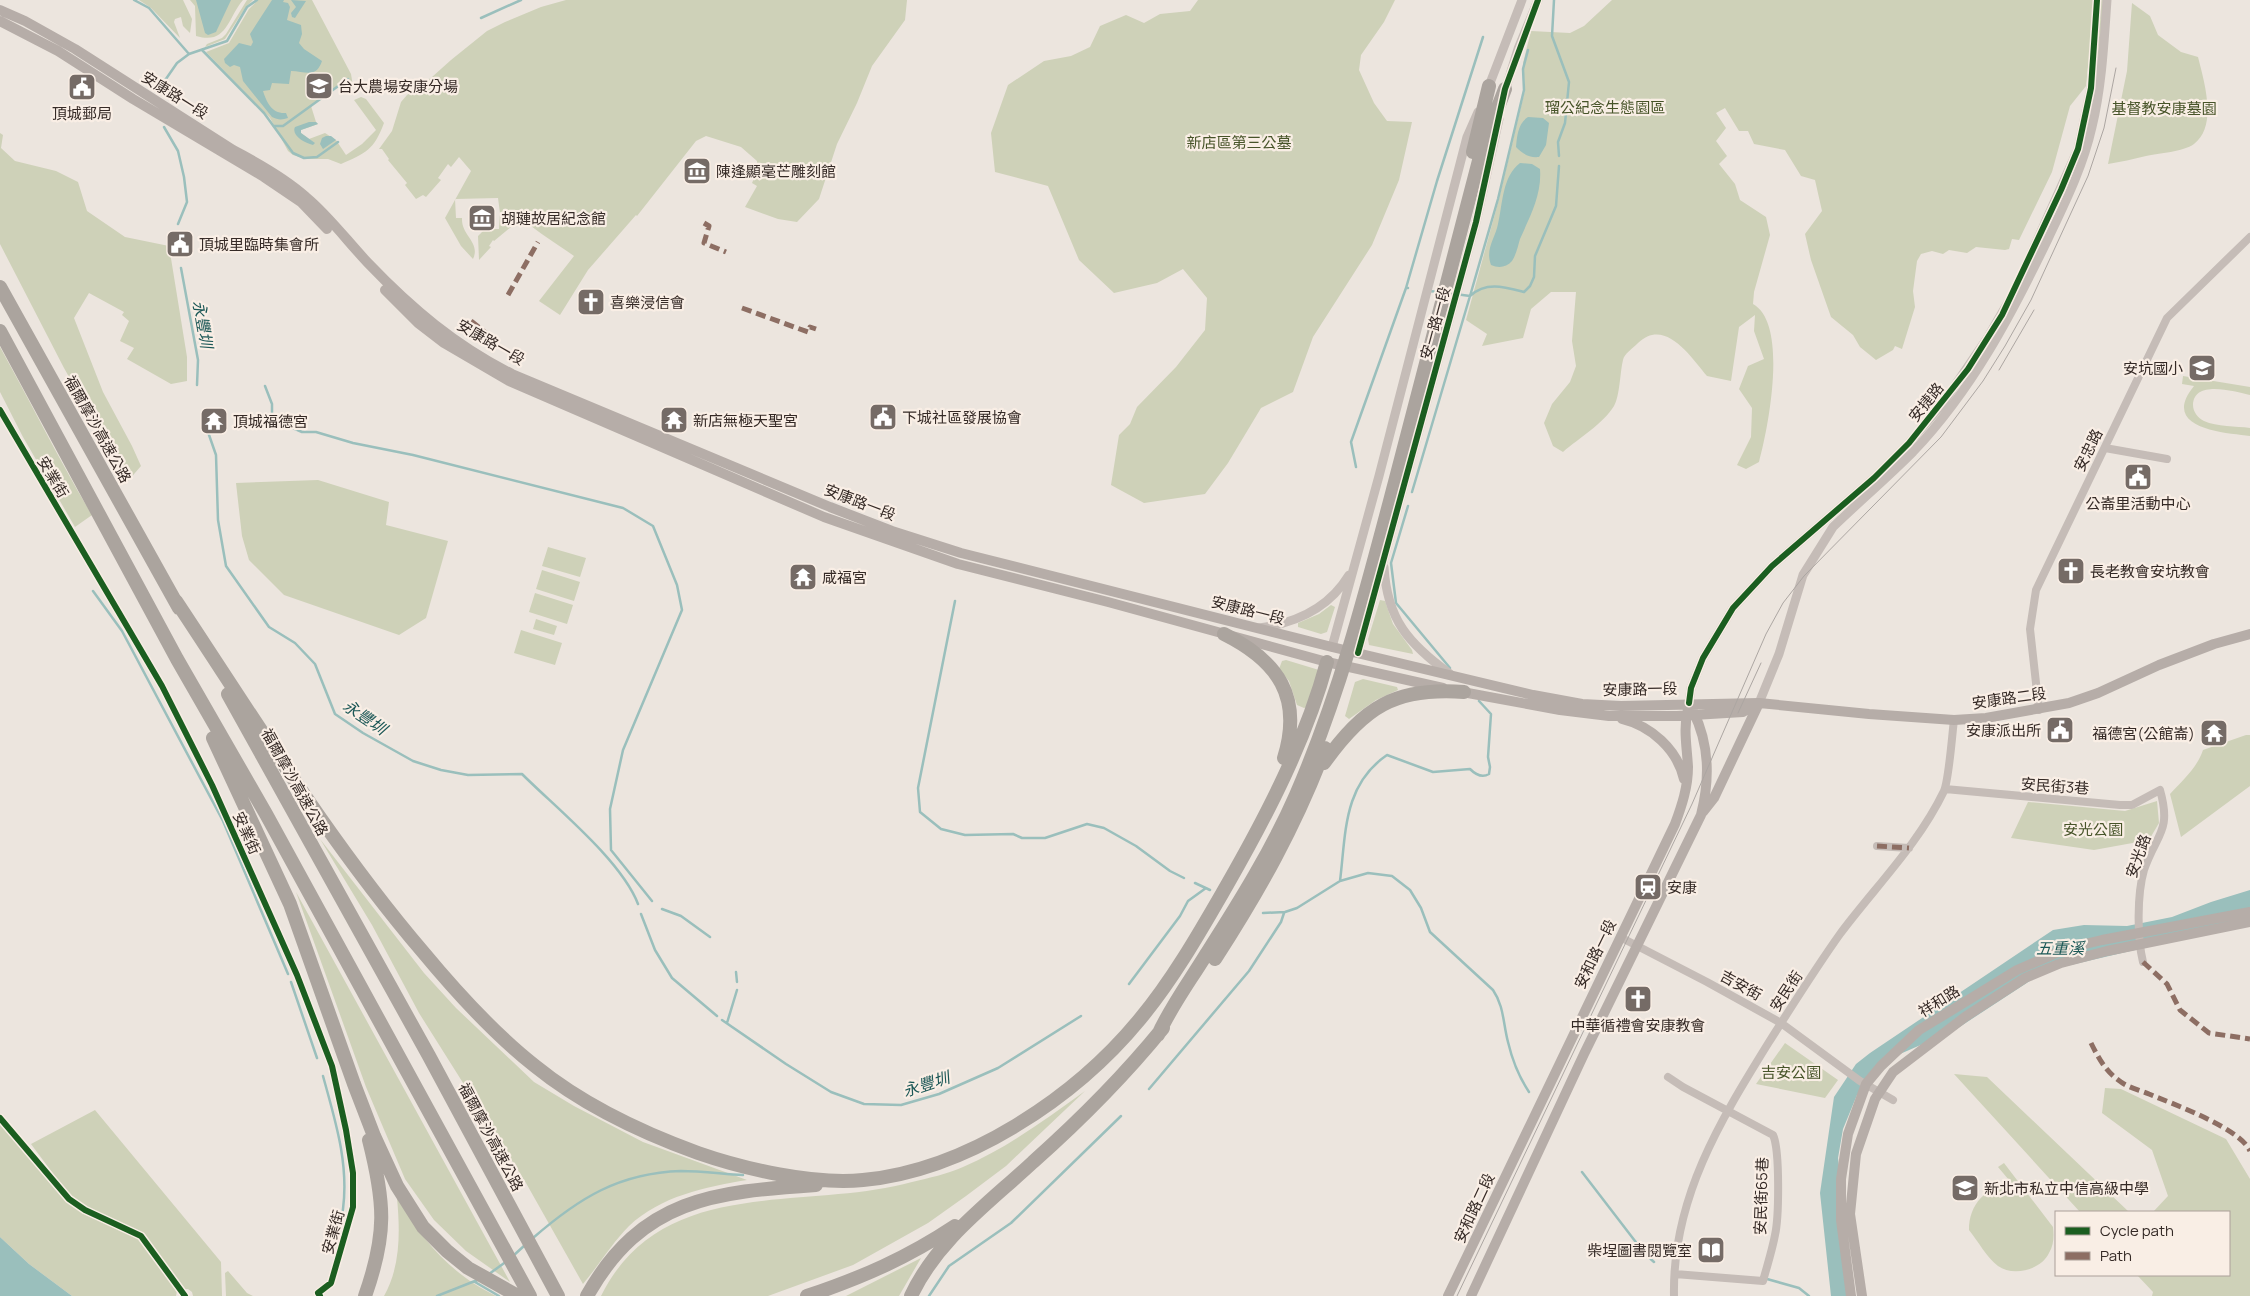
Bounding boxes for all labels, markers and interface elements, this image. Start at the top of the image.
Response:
street label: 安康路一段 [138,66,212,124]
school or university icon: 台大農場安康分場 [304,71,334,101]
public building icon: 頂城郵局 [67,72,97,102]
place label: 台大農場安康分場 [338,76,458,97]
park label: 瑠公紀念生態園區 [1545,97,1665,118]
park label: 基督教安康墓園 [2111,98,2217,119]
place label: 頂城郵局 [52,103,112,124]
park label: 新店區第三公墓 [1186,132,1292,153]
museum icon: 陳逢顯毫芒雕刻館 [682,156,712,186]
place label: 陳逢顯毫芒雕刻館 [716,161,836,182]
museum icon: 胡璉故居紀念館 [467,203,497,233]
place label: 胡璉故居紀念館 [501,208,606,229]
public building icon: 頂城里臨時集會所 [165,229,195,259]
place label: 頂城里臨時集會所 [199,234,319,255]
street label: 安一路一段 [1415,284,1455,362]
church icon: 喜樂浸信會 [576,287,606,317]
place label: 喜樂浸信會 [610,292,685,313]
water label: 永豐圳 [188,298,218,352]
street label: 安康路一段 [453,314,529,370]
school or university icon: 安坑國小 [2187,353,2217,383]
place label: 安坑國小 [2123,358,2183,379]
street label: 福爾摩沙高速公路 [60,371,136,487]
street label: 安捷路 [1904,378,1948,426]
public building icon: 下城社區發展協會 [868,402,898,432]
temple icon: 新店無極天聖宮 [659,405,689,435]
temple icon: 頂城福德宮 [199,406,229,436]
place label: 下城社區發展協會 [902,407,1022,428]
place label: 新店無極天聖宮 [693,410,798,431]
place label: 頂城福德宮 [233,411,308,432]
street label: 安忠路 [2069,425,2107,475]
street label: 安業街 [32,452,74,502]
public building icon: 公崙里活動中心 [2123,462,2153,492]
street label: 安康路一段 [821,479,899,525]
place label: 公崙里活動中心 [2085,493,2191,514]
church icon: 長老教會安坑教會 [2056,556,2086,586]
place label: 長老教會安坑教會 [2090,561,2210,582]
temple icon: 咸福宮 [788,562,818,592]
place label: 咸福宮 [822,567,867,588]
street label: 安康路一段 [1209,591,1287,629]
street label: 安康路一段 [1602,678,1678,700]
street label: 安康路二段 [1970,682,2048,714]
water label: 永豐圳 [339,694,393,741]
public building icon: 安康派出所 [2045,715,2075,745]
temple icon: 福德宮(公館崙) [2199,718,2229,748]
place label: 安康派出所 [1966,720,2041,741]
place label: 福德宮(公館崙) [2092,723,2195,744]
street label: 福爾摩沙高速公路 [257,724,333,840]
street label: 安民街3巷 [2020,773,2090,799]
street label: 安業街 [228,808,266,858]
park label: 安光公園 [2063,819,2123,840]
street label: 安光路 [2120,831,2156,881]
station icon: 安康 [1633,872,1663,902]
place label: 安康 [1667,877,1697,898]
street label: 安和路一段 [1569,916,1621,992]
water label: 五重溪 [2036,937,2086,959]
street label: 吉安街 [1716,965,1766,1005]
street label: 安民街 [1765,966,1807,1016]
street label: 祥和路 [1914,980,1964,1022]
church icon: 中華循禮會安康教會 [1623,984,1653,1014]
place label: 中華循禮會安康教會 [1570,1015,1706,1036]
park label: 吉安公園 [1761,1062,1821,1083]
water label: 永豐圳 [900,1066,954,1102]
street label: 福爾摩沙高速公路 [454,1079,528,1195]
street label: 安民街65巷 [1749,1157,1773,1235]
street label: 安和路二段 [1449,1170,1499,1246]
school or university icon: 新北市私立中信高級中學 [1950,1173,1980,1203]
place label: 新北市私立中信高級中學 [1984,1178,2149,1199]
street label: 安業街 [317,1207,349,1257]
legend [2055,1211,2230,1276]
text: Cycle path [2100,1220,2174,1241]
library icon: 柴埕圖書閱覽室 [1696,1235,1726,1265]
place label: 柴埕圖書閱覽室 [1587,1240,1692,1261]
text: Path [2100,1245,2132,1266]

